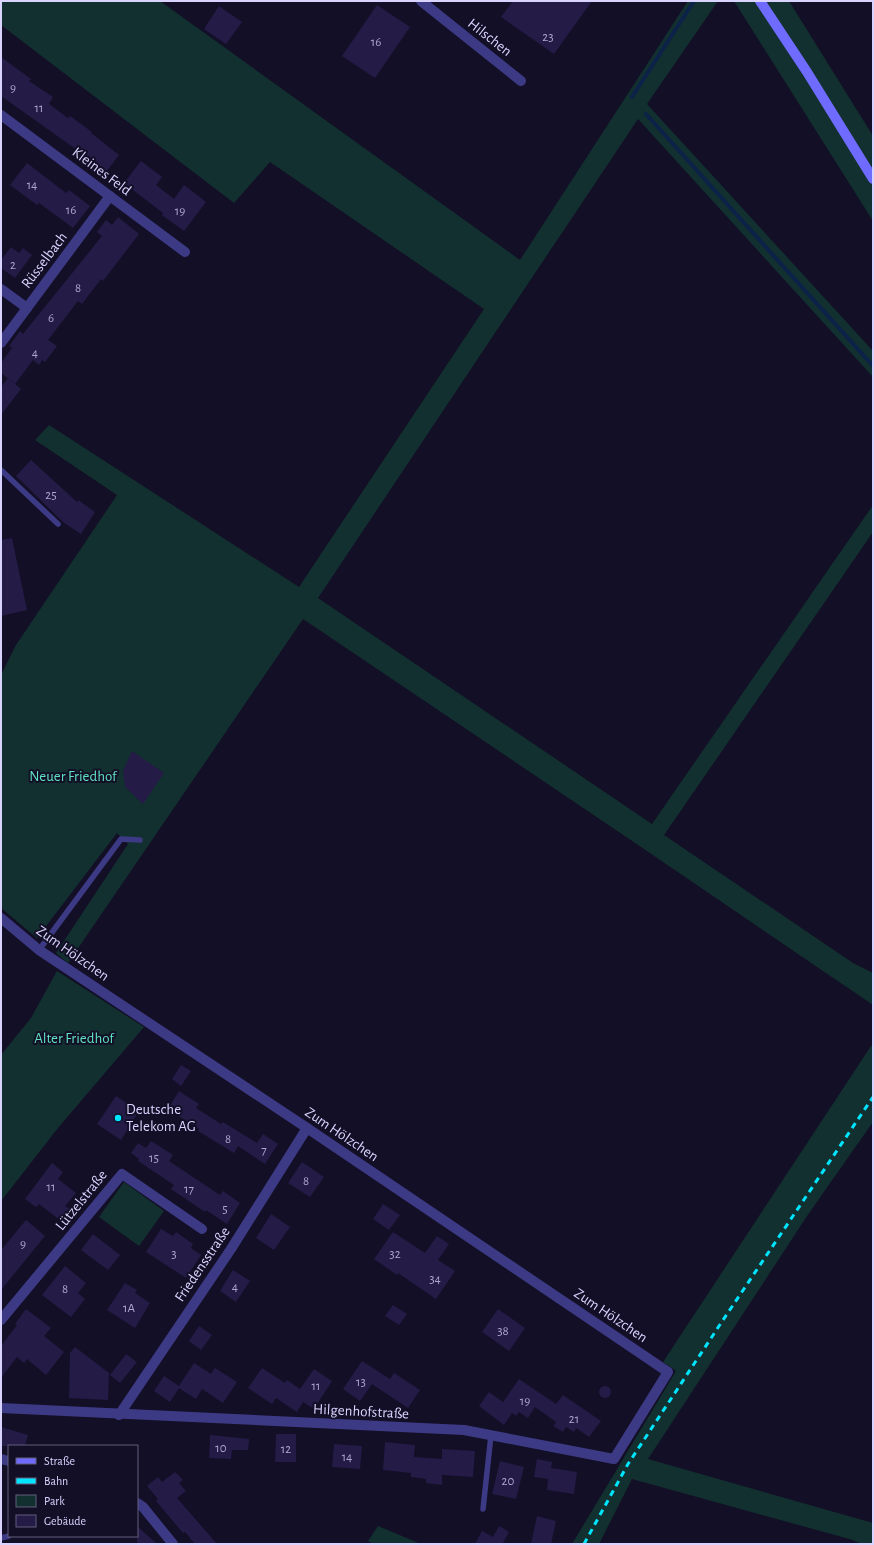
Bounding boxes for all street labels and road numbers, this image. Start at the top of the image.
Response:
street label: Hilschen [465,16,515,59]
street label: Kleines Feld [69,144,134,198]
street label: Rüsselbach [19,230,70,291]
street label: Zum Hölzchen [34,923,112,984]
street label: Zum Hölzchen [302,1104,381,1164]
street label: Lützelstraße [53,1167,110,1233]
street label: Friedensstraße [172,1224,233,1304]
street label: Zum Hölzchen [571,1285,650,1345]
street label: Hilgenhofstraße [313,1401,409,1422]

